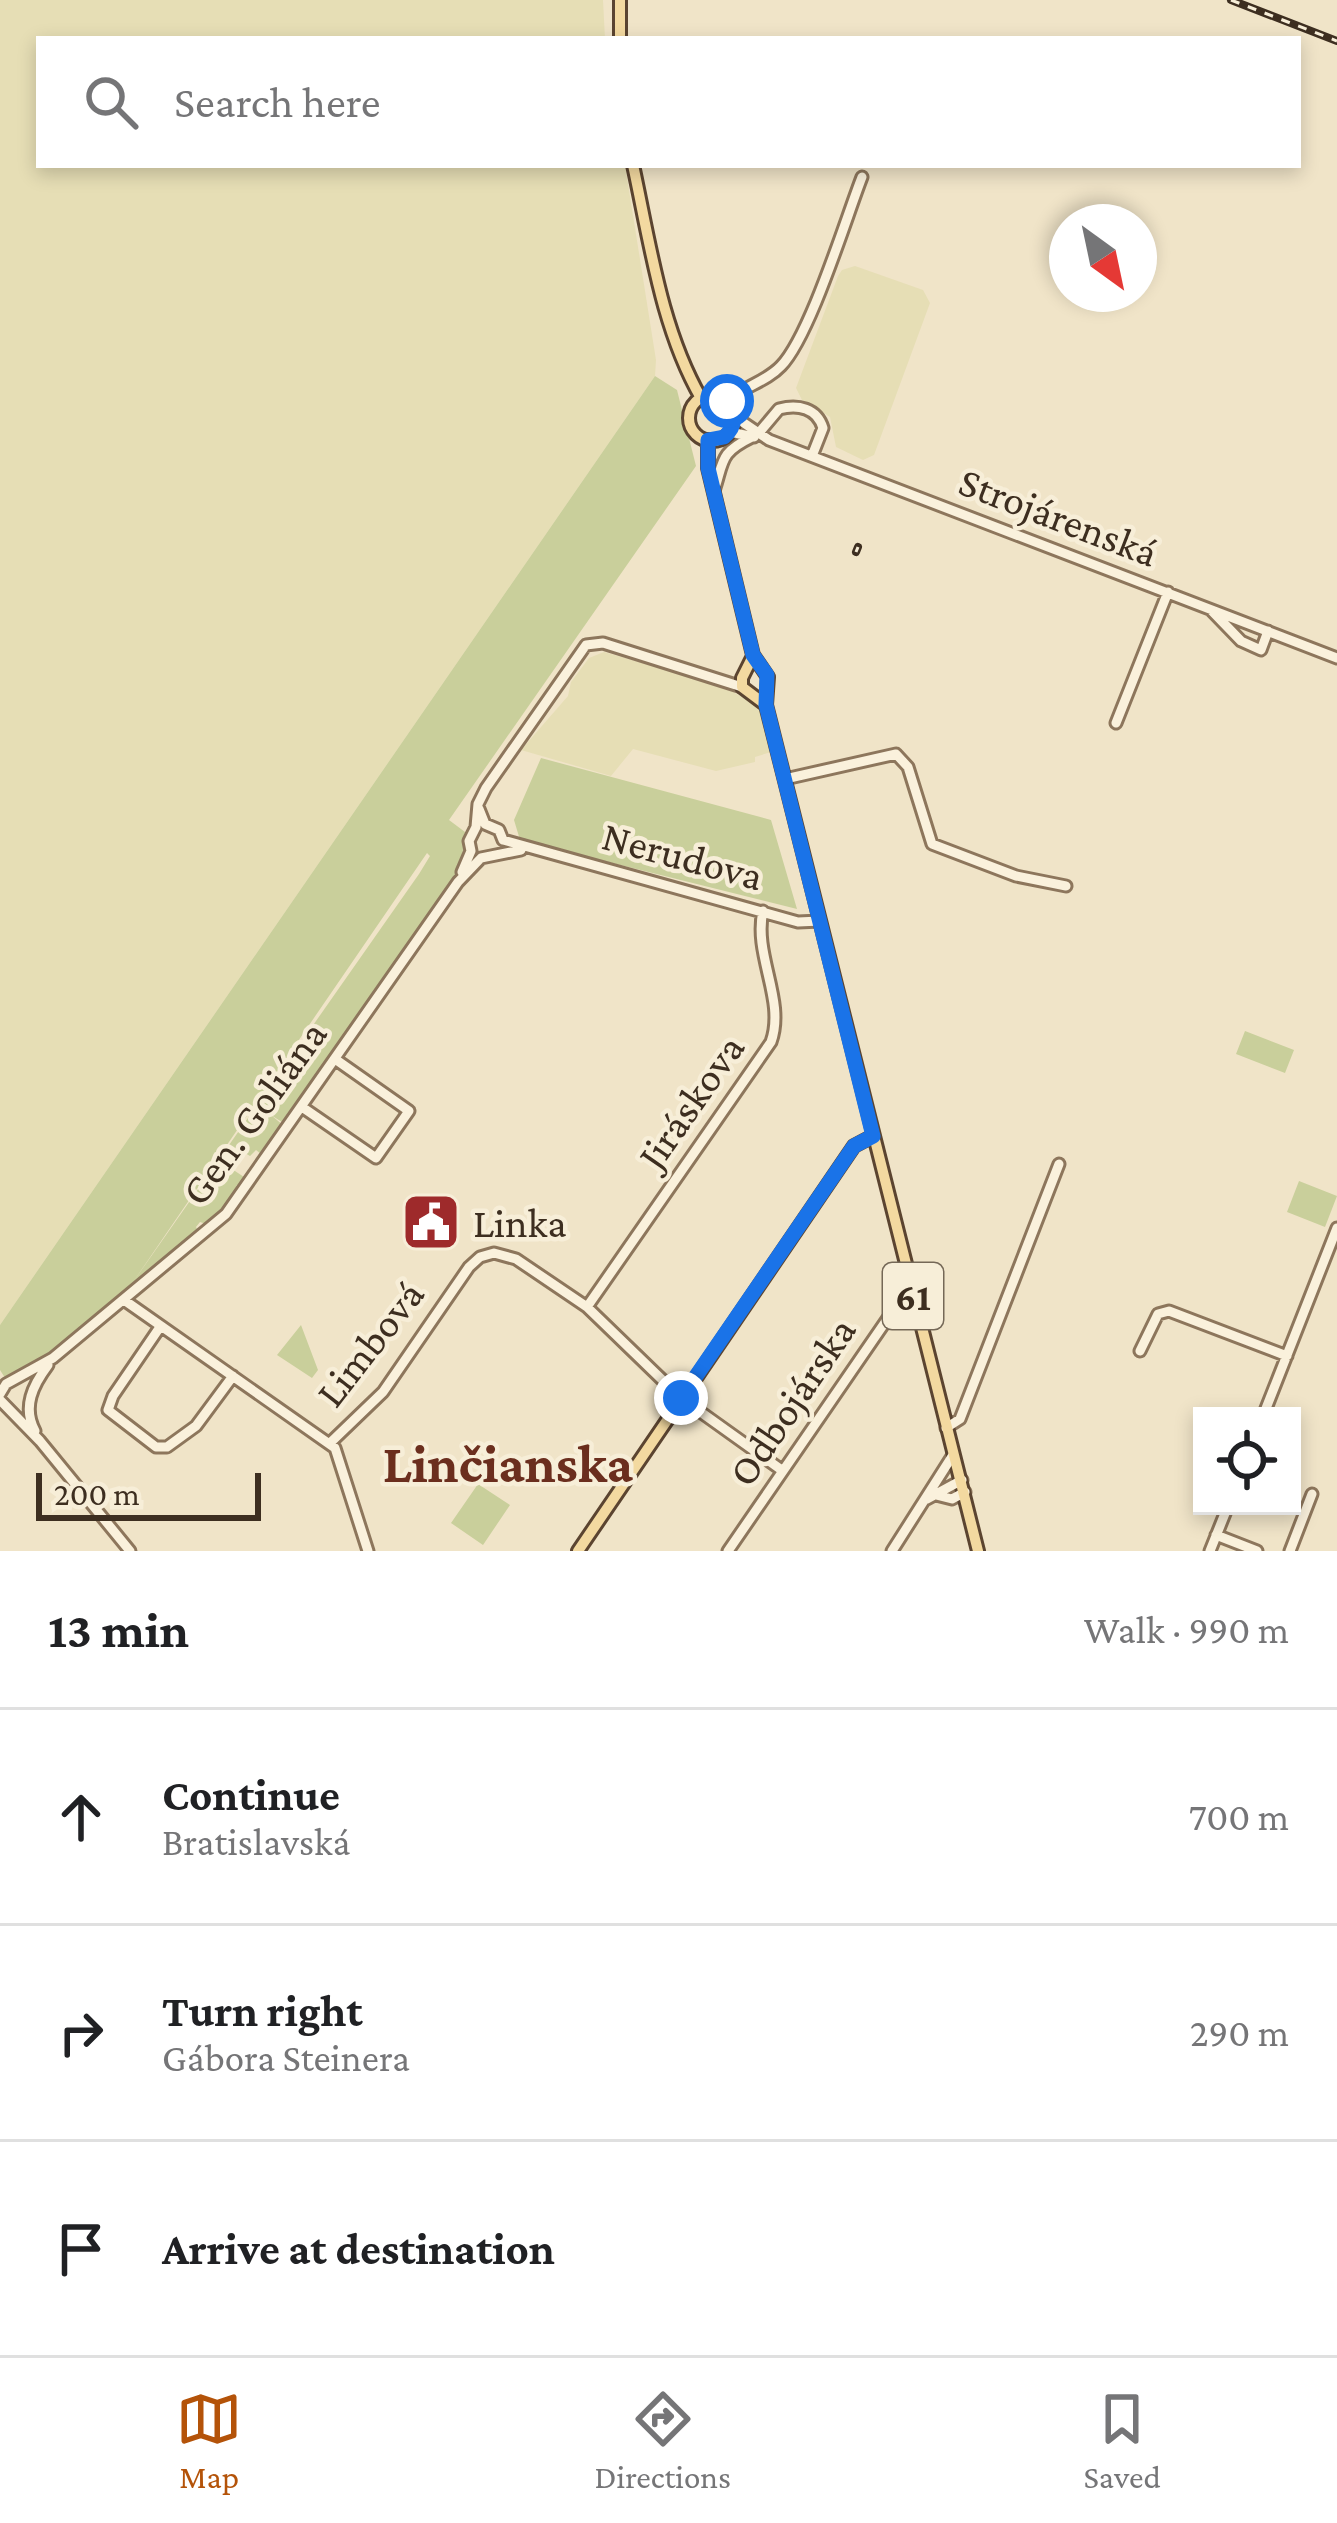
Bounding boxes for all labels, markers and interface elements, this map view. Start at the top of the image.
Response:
search box [36,36,1301,168]
icon: search [78,69,144,135]
text: Search here [174,77,381,127]
north arrow [1049,204,1157,312]
route start [700,374,754,428]
street label: Strojárenská [952,457,1165,577]
street label: Nerudova [597,812,768,899]
street label: Gen. Goliána [171,1011,336,1213]
street label: Jiráskova [625,1025,753,1181]
public building icon: Linka [400,1191,462,1253]
place label: Linka [473,1199,567,1246]
road number: 61 [883,1263,943,1329]
street label: Limbová [306,1271,433,1416]
street label: Odbojárska [718,1308,866,1495]
route end [654,1371,708,1425]
map controls [1193,1407,1301,1515]
button: locate [1193,1407,1301,1515]
district label: Linčianska [383,1434,633,1494]
scale bar [36,1467,261,1520]
text: 200 m [54,1475,140,1512]
text: 13 min [48,1601,189,1658]
text: Walk · 990 m [1084,1608,1289,1651]
text: Continue [162,1770,340,1820]
icon: ahead [48,1784,114,1850]
text: 700 m [1189,1795,1289,1838]
text: Bratislavská [162,1820,351,1863]
text: Turn right [162,1986,363,2036]
icon: right [48,2000,114,2066]
text: 290 m [1190,2011,1289,2054]
text: Gábora Steinera [162,2036,410,2079]
icon: arrive [48,2216,114,2282]
text: Arrive at destination [162,2224,555,2274]
tab: Map [176,2386,242,2495]
tab: Directions [595,2386,731,2495]
tab: Saved [1083,2386,1161,2495]

